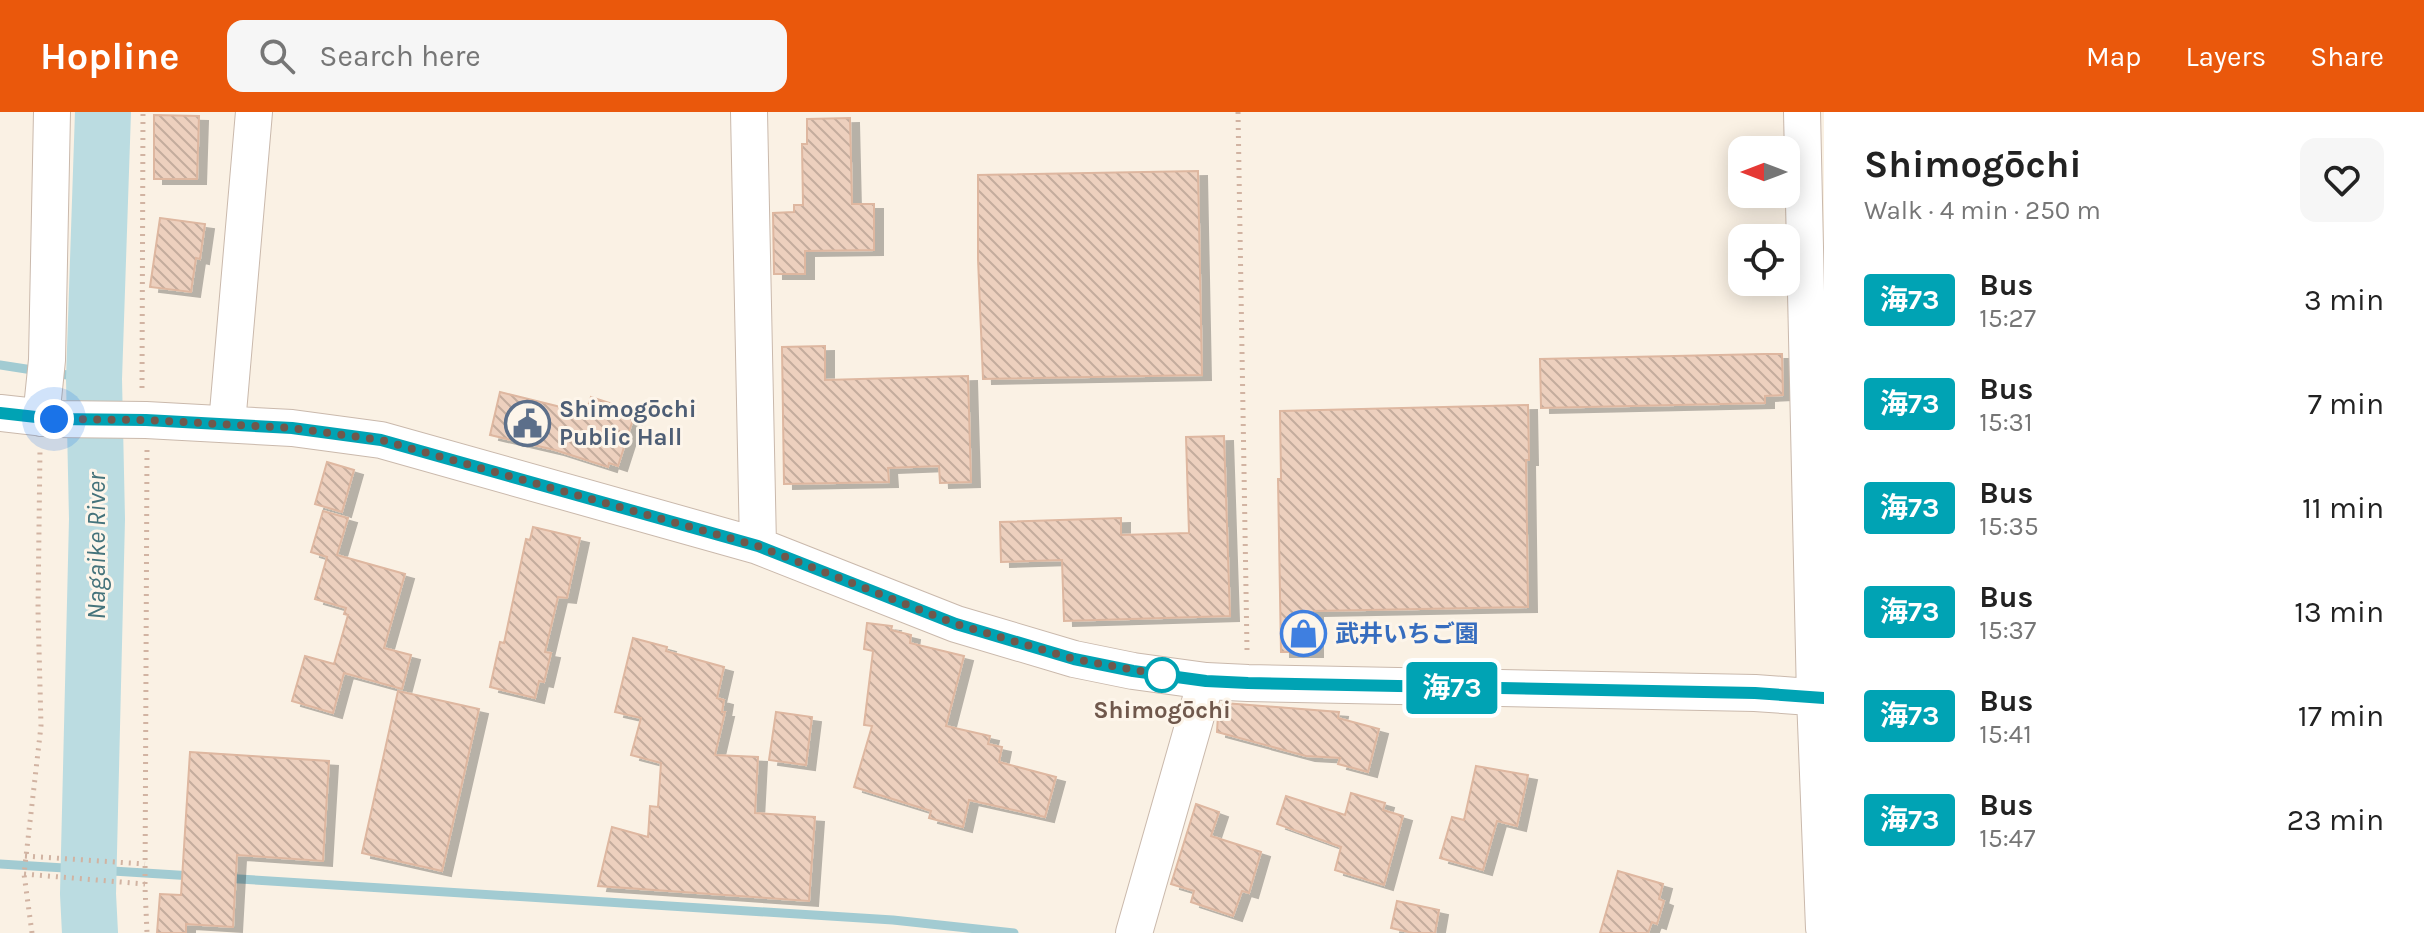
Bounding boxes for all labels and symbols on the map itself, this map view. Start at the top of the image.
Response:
north arrow [1728,136,1800,208]
place label: Shimogōchi Public Hall [559,395,697,451]
your location [34,399,74,439]
public building icon: Shimogōchi Public Hall [504,399,552,447]
water label: Nagaike River [81,471,112,620]
shop icon: 武井いちご園 [1280,610,1328,658]
place label: 武井いちご園 [1335,620,1479,648]
marker: Shimogōchi [1145,658,1179,692]
line badge: 海73 [1406,662,1498,714]
place label: Shimogōchi [1093,696,1231,724]

